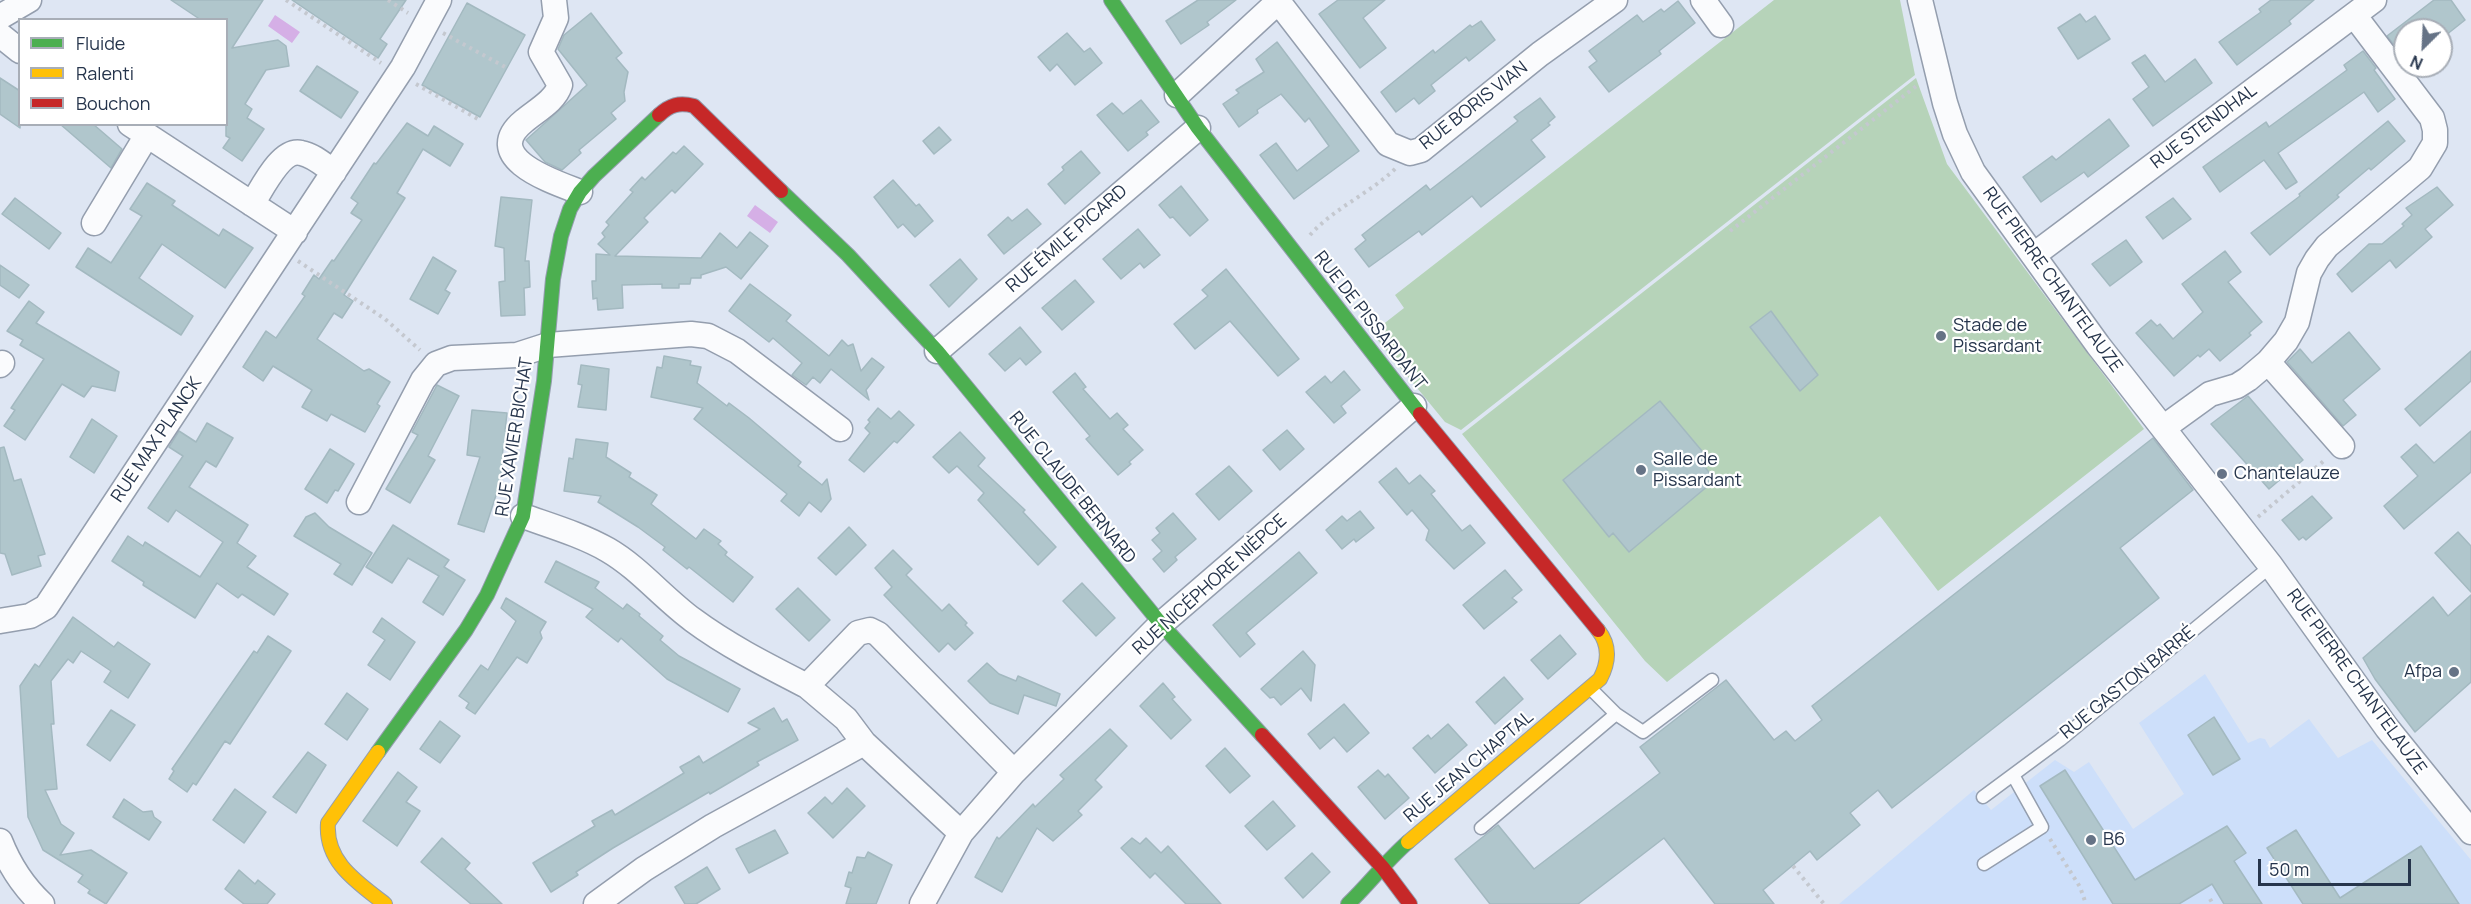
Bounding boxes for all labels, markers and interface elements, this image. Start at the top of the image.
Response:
legend [18,18,228,126]
north arrow [2393,18,2453,78]
text: Fluide [76,31,125,55]
text: N [2407,50,2426,75]
street label: RUE BORIS VIAN [1416,57,1532,155]
text: Ralenti [76,61,134,85]
street label: RUE STENDHAL [2147,80,2261,174]
text: Bouchon [76,91,150,115]
street label: RUE ÉMILE PICARD [1002,181,1132,297]
street label: RUE PIERRE CHANTELAUZE [1977,183,2127,377]
street label: RUE DE PISSARDANT [1309,247,1431,395]
place label: Stade de Pissardant [1953,315,2042,358]
marker: Stade de Pissardant [1934,329,1948,343]
street label: RUE XAVIER BICHAT [492,356,538,518]
street label: RUE MAX PLANCK [107,373,207,507]
street label: RUE CLAUDE BERNARD [1004,408,1140,568]
place label: Salle de Pissardant [1653,449,1742,492]
marker: Salle de Pissardant [1634,463,1648,477]
place label: Chantelauze [2234,463,2340,485]
marker: Chantelauze [2215,467,2229,481]
street label: RUE NICÉPHORE NIÈPCE [1129,510,1291,660]
street label: RUE PIERRE CHANTELAUZE [2281,585,2431,779]
street label: RUE GASTON BARRÉ [2056,622,2200,744]
place label: Afpa [2404,661,2442,683]
marker: Afpa [2447,665,2461,679]
street label: RUE JEAN CHAPTAL [1400,707,1538,827]
place label: B6 [2103,829,2125,851]
marker: B6 [2084,833,2098,847]
scale bar [2261,847,2414,885]
text: 50 m [2269,857,2309,881]

